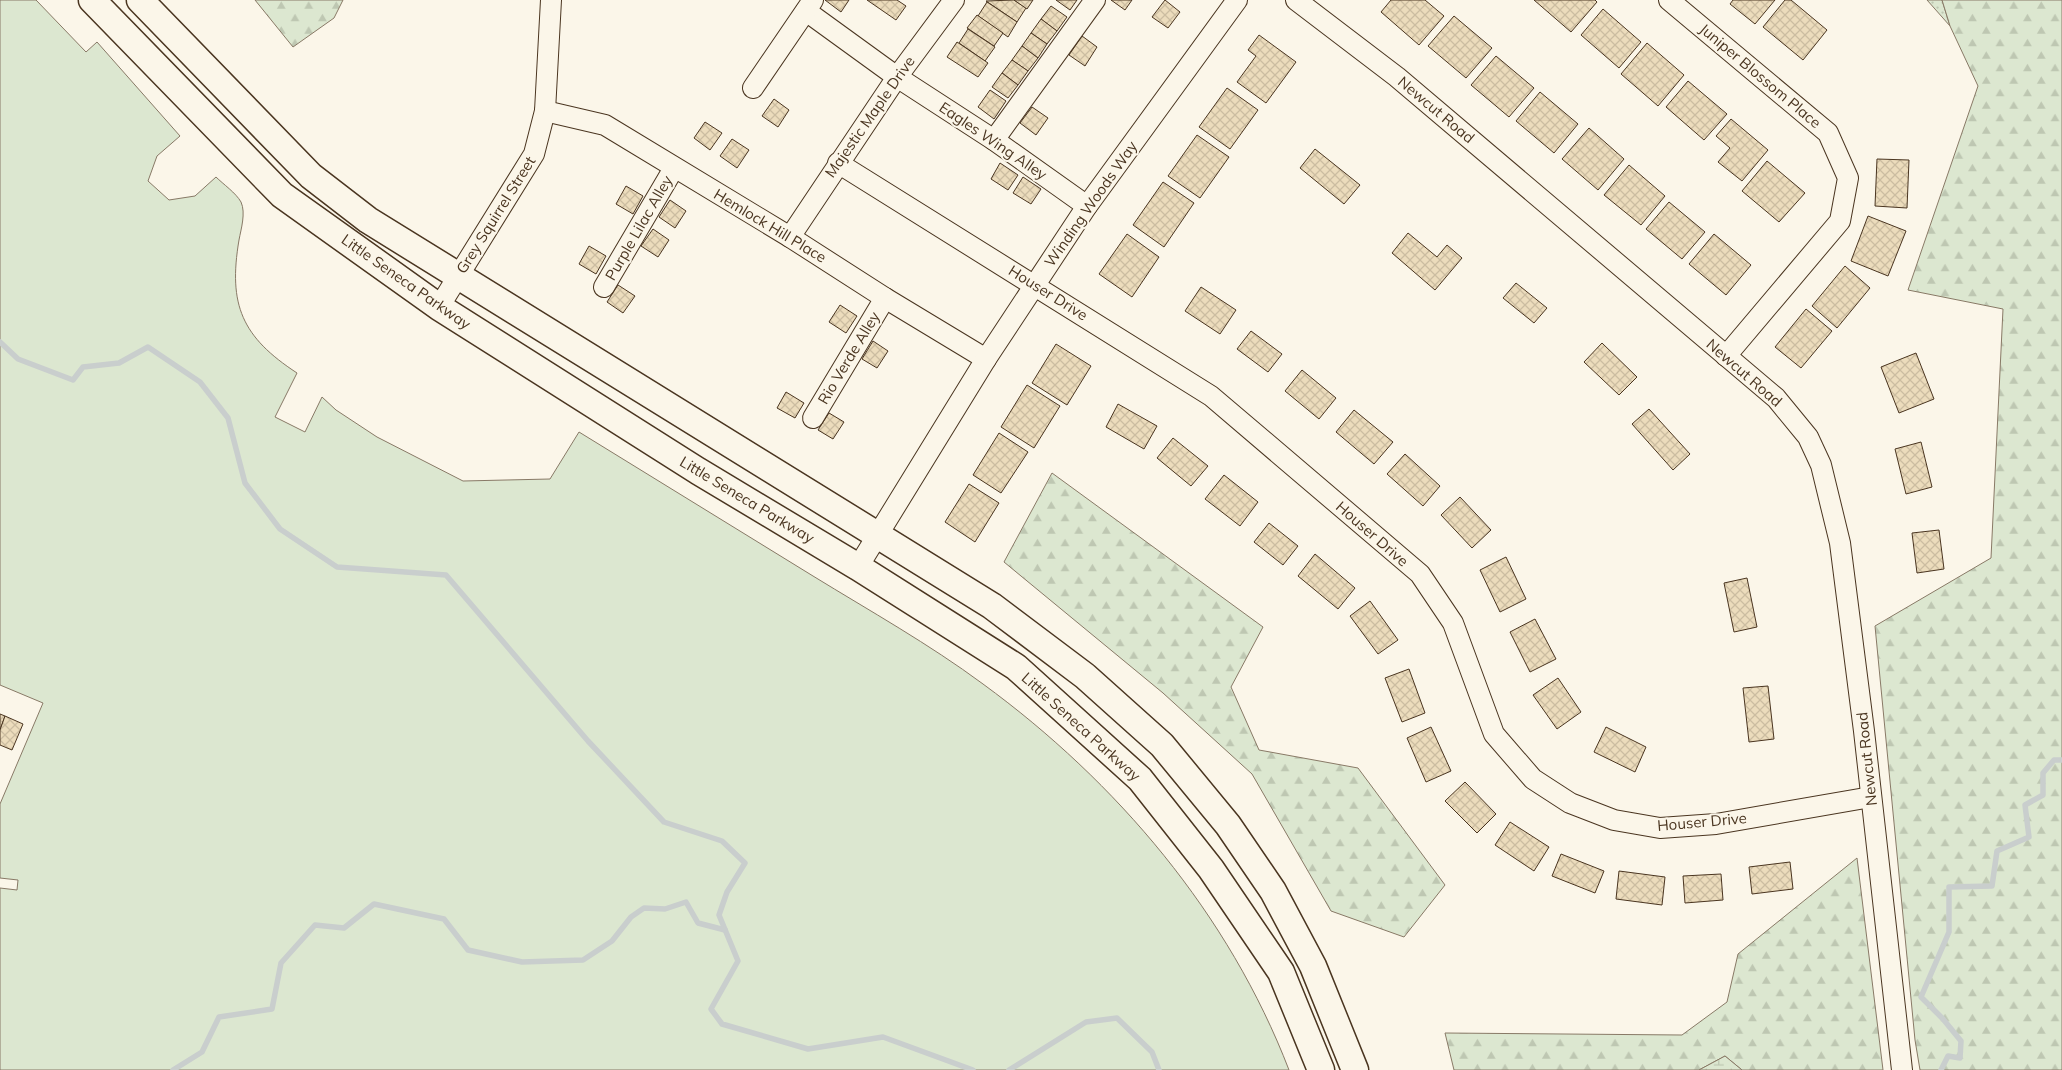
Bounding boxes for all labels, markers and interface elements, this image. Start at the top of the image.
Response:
street label: Juniper Blossom Place [1696,19,1825,132]
street label: Majestic Maple Drive [821,52,919,181]
street label: Newcut Road [1394,72,1479,147]
street label: Eagles Wing Alley [936,97,1051,184]
street label: Winding Woods Way [1040,137,1141,270]
street label: Grey Squirrel Street [452,153,539,277]
street label: Purple Lilac Alley [601,172,676,284]
street label: Hemlock Hill Place [711,184,830,267]
street label: Little Seneca Parkway [338,230,475,333]
street label: Houser Drive [1005,261,1091,324]
street label: Rio Verde Alley [813,308,884,408]
street label: Newcut Road [1703,335,1786,411]
street label: Little Seneca Parkway [677,452,818,547]
street label: Houser Drive [1332,497,1412,570]
street label: Little Seneca Parkway [1018,668,1145,785]
street label: Newcut Road [1852,711,1881,807]
street label: Houser Drive [1656,808,1748,835]

